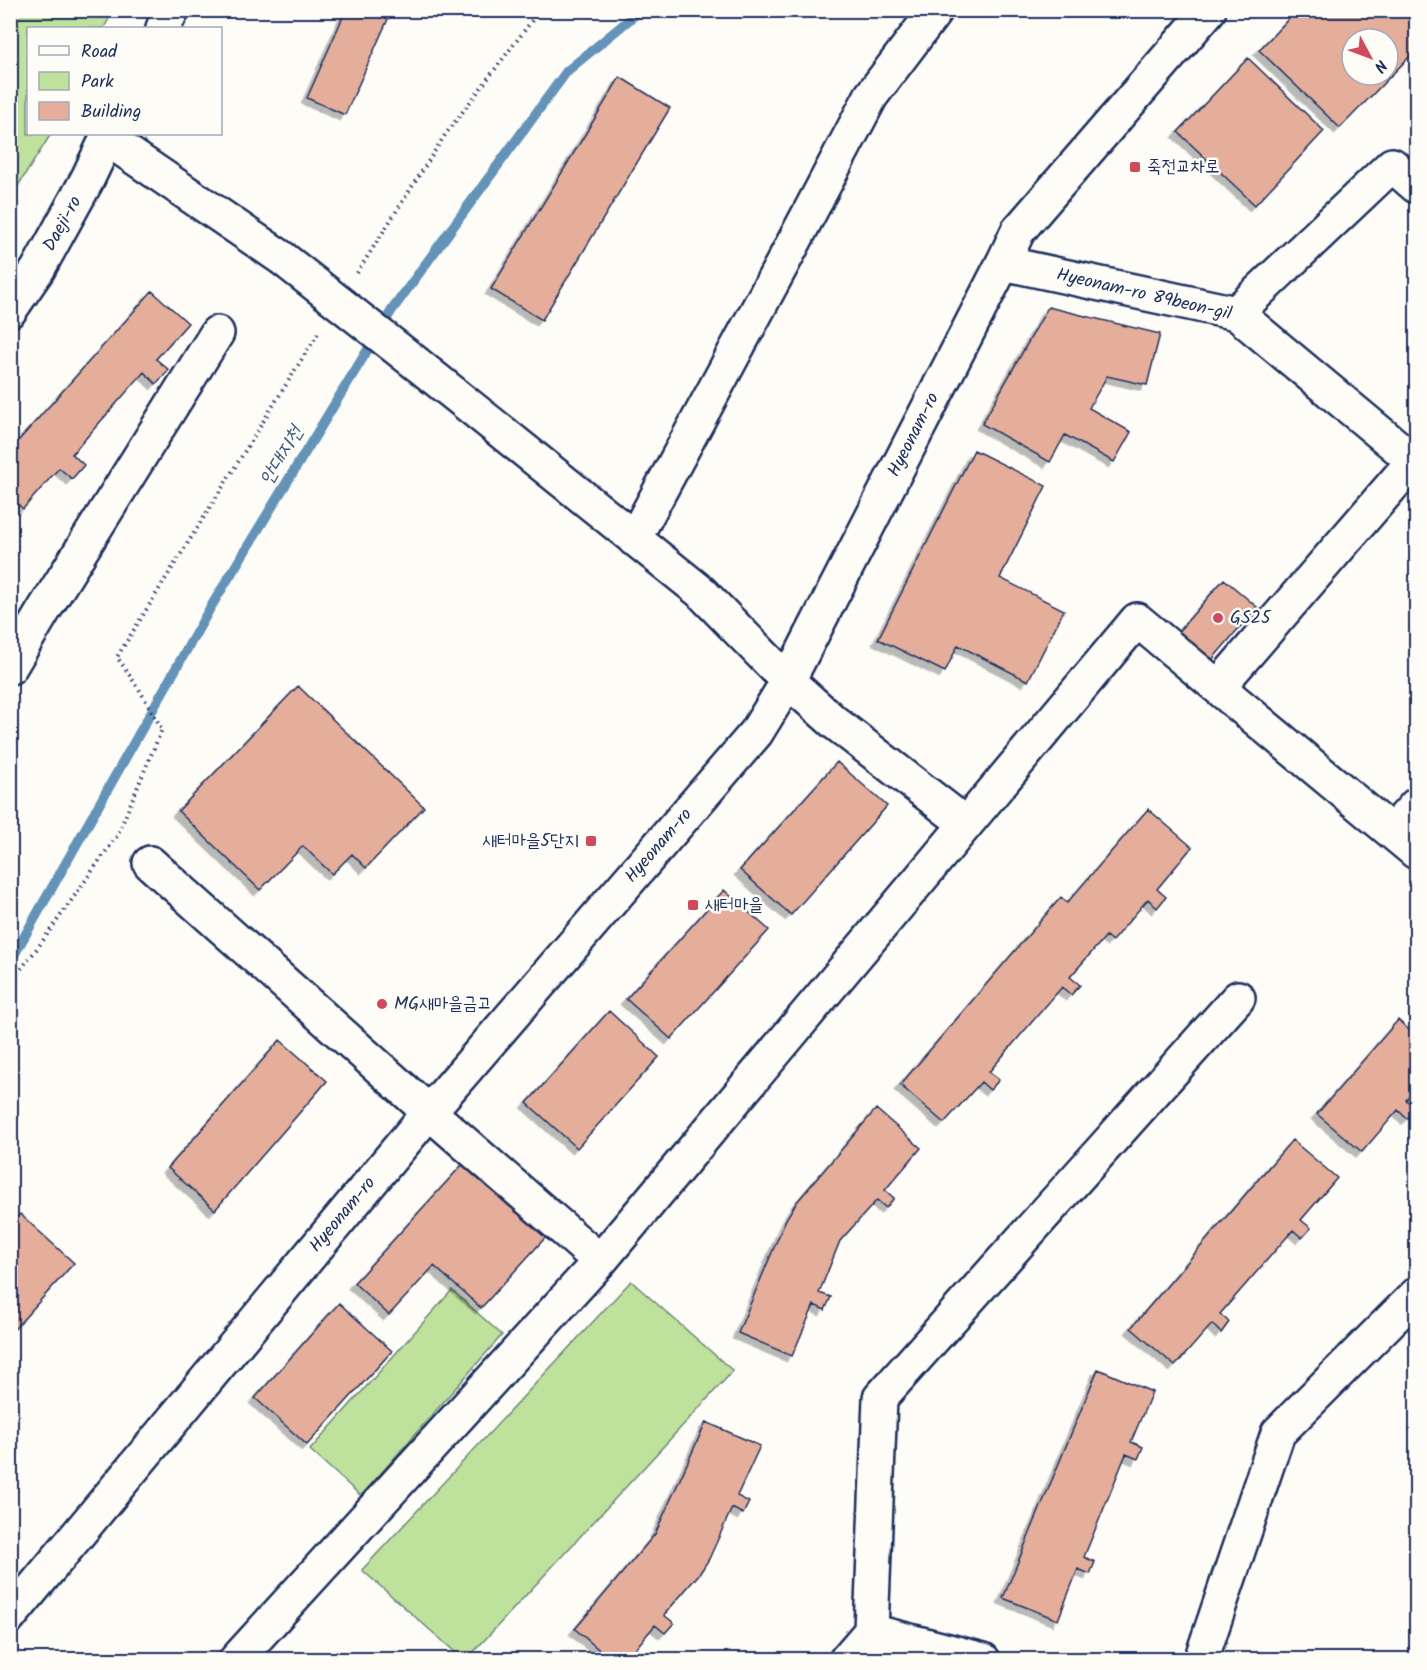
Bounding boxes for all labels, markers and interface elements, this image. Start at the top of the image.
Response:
legend [27,27,222,135]
north arrow [1340,27,1400,87]
text: Road [81,38,118,67]
text: N [1367,54,1393,78]
text: Park [81,68,114,97]
text: Building [81,98,141,127]
place label: 죽전교차로 [1147,153,1219,182]
marker: 죽전교차로 [1128,160,1142,174]
street label: Daeji-ro [36,191,90,257]
street label: Hyeonam-ro 89beon-gil [1053,261,1235,329]
street label: Hyeonam-ro [880,388,948,482]
water label: 안대지천 [252,419,313,492]
place label: GS25 [1230,604,1272,633]
marker: GS25 [1211,611,1225,625]
street label: Hyeonam-ro [618,802,700,890]
place label: 새터마을5단지 [482,827,579,856]
marker: 새터마을5단지 [584,834,598,848]
place label: 새터마을 [705,891,763,920]
marker: 새터마을 [686,898,700,912]
place label: MG새마을금고 [394,990,492,1019]
marker: MG새마을금고 [375,997,389,1011]
street label: Hyeonam-ro [302,1171,384,1259]

